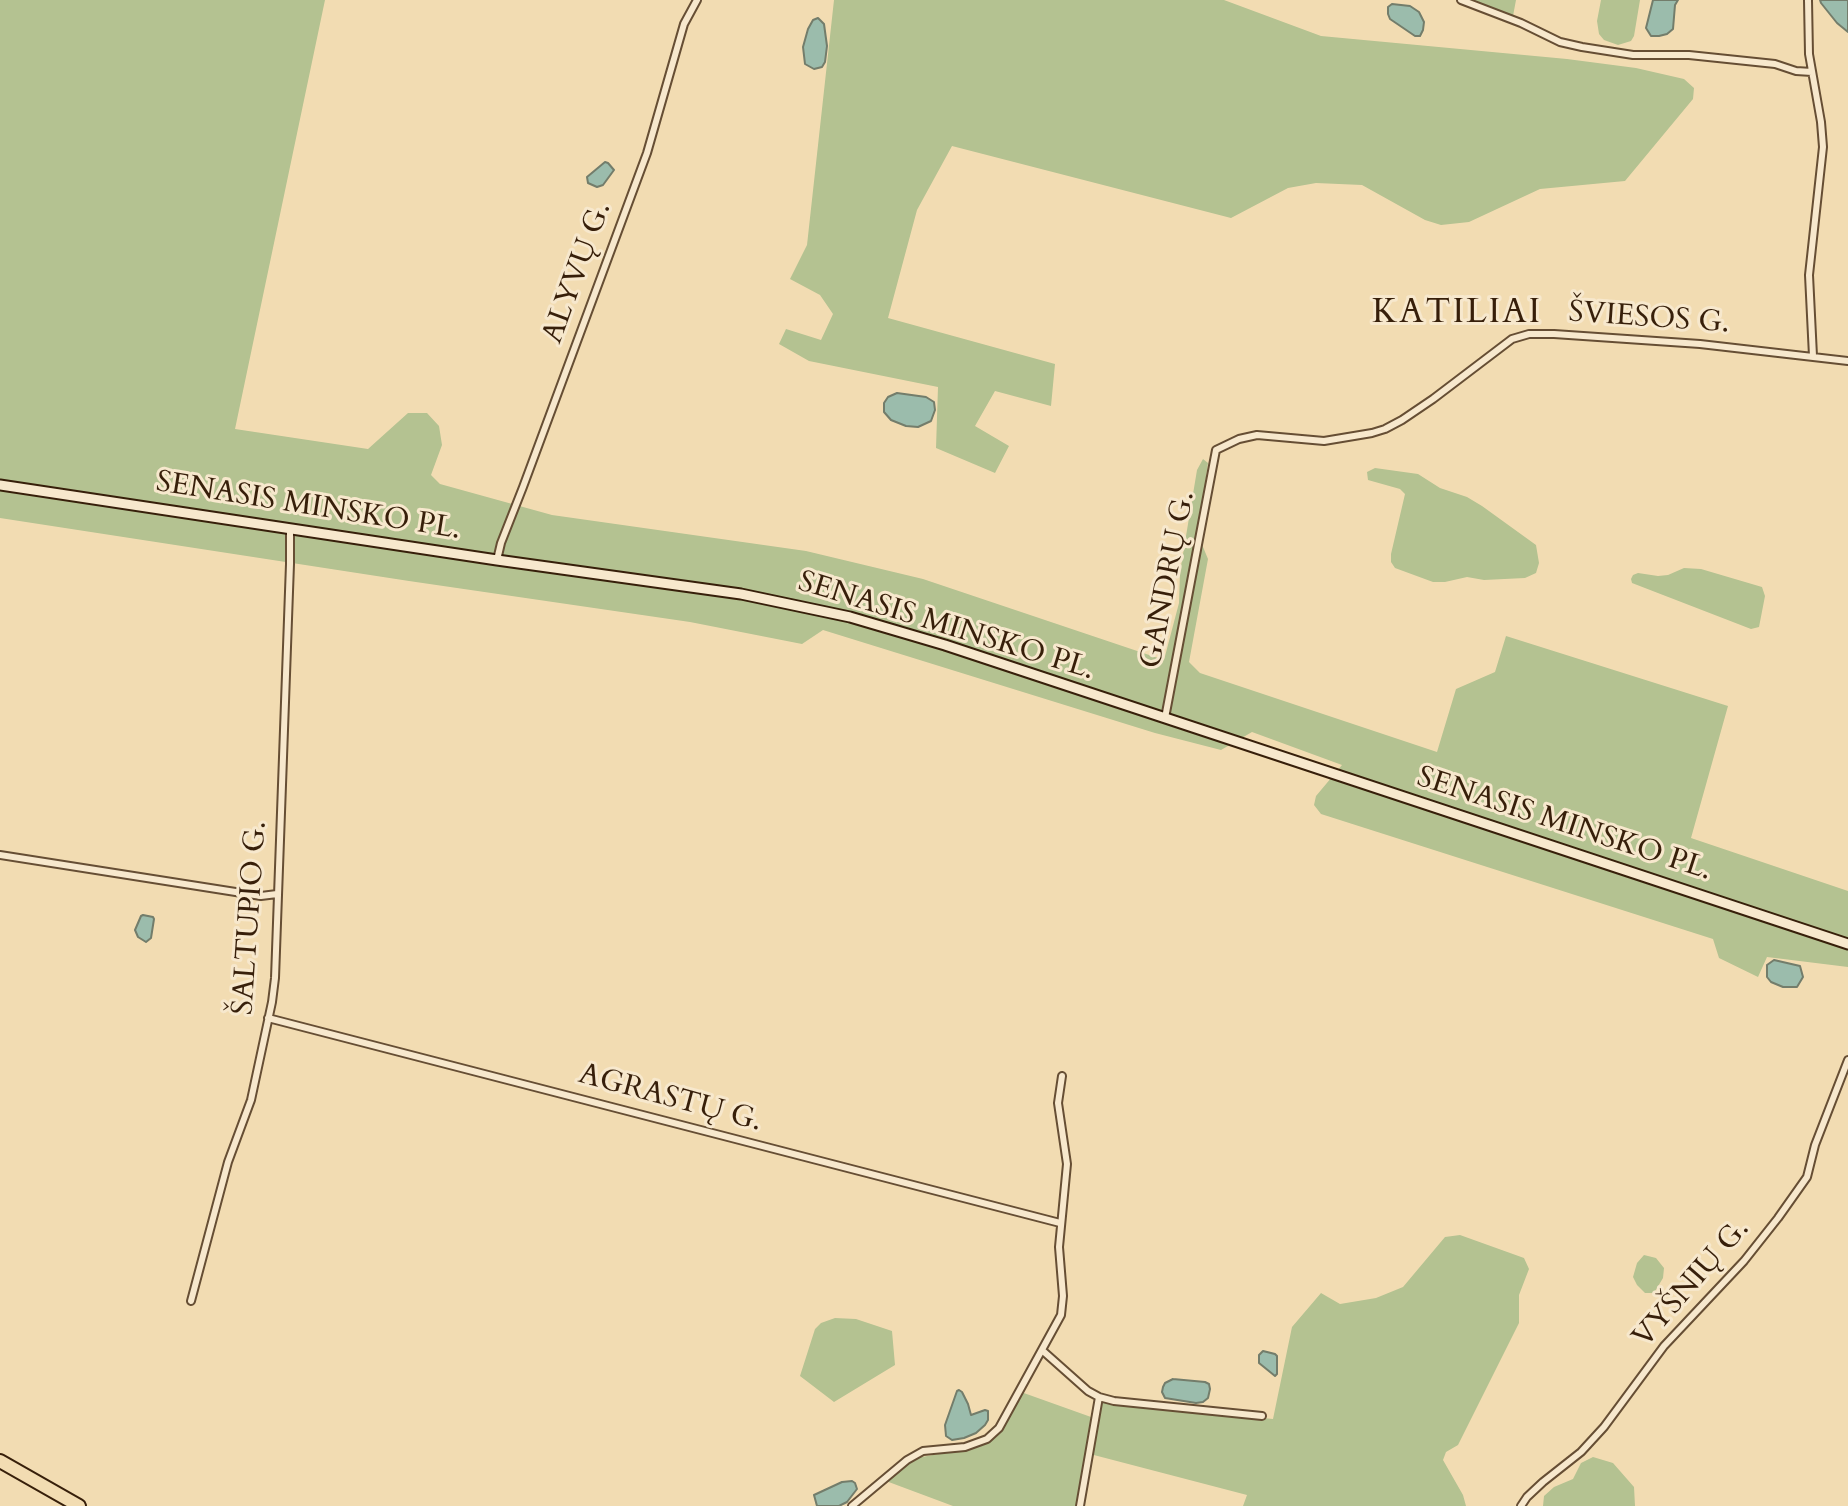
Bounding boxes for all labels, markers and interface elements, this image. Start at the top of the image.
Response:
street label: ALYVŲ G. [536,197,620,349]
district label: KATILIAI [1372,294,1542,334]
street label: ŠVIESOS G. [1567,295,1731,343]
street label: SENASIS MINSKO PL. [153,465,463,549]
street label: GANDRŲ G. [1134,488,1204,672]
street label: SENASIS MINSKO PL. [794,565,1098,689]
street label: SENASIS MINSKO PL. [1412,760,1716,890]
street label: ŠALTUPIO G. [226,820,276,1016]
street label: AGRASTŲ G. [574,1057,766,1141]
street label: VYŠNIŲ G. [1626,1212,1758,1356]

